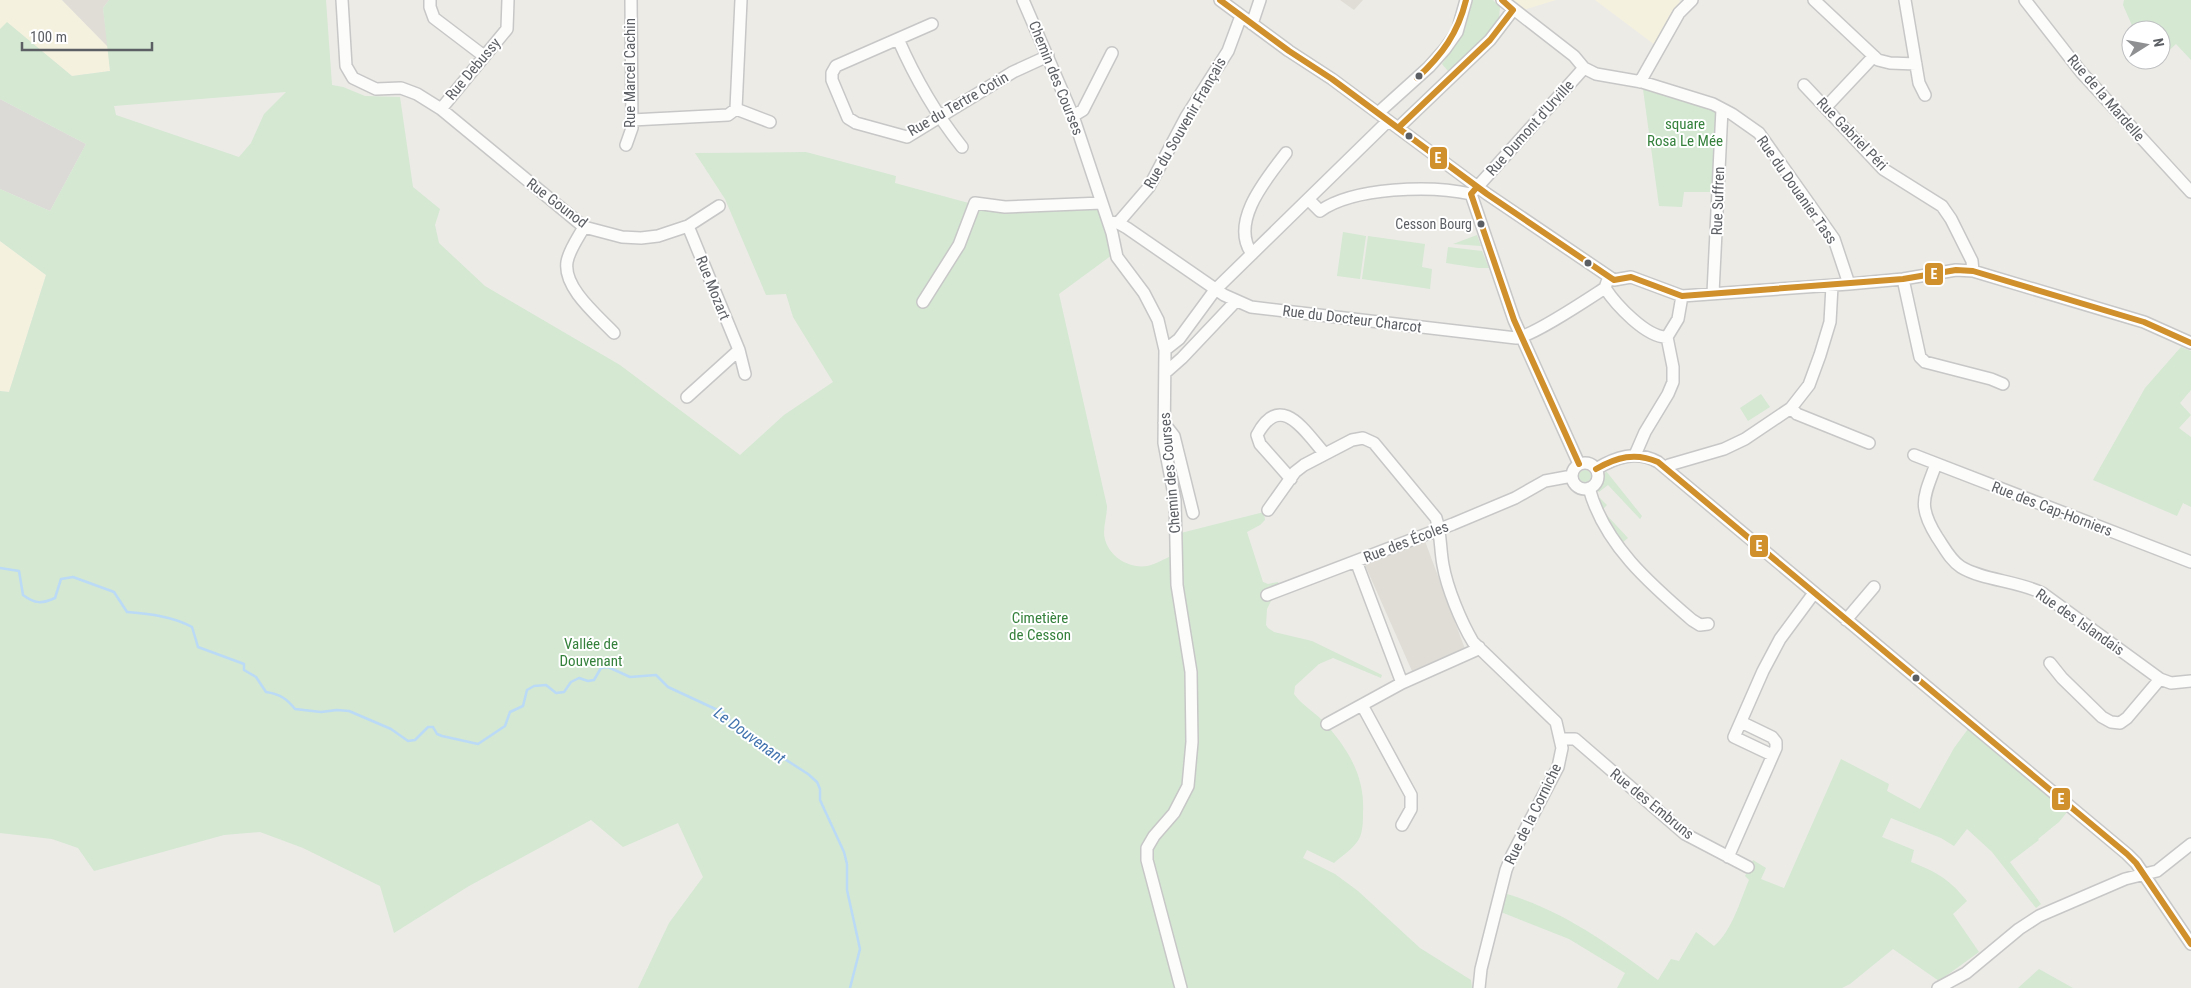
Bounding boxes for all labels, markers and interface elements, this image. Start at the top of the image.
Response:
street label: Rue Marcel Cachin [621,18,639,128]
street label: Chemin des Courses [1025,18,1087,138]
scale bar [22,20,152,52]
north arrow [2121,20,2171,70]
text: 100 m [30,28,67,46]
street label: Rue Debussy [442,34,504,104]
text: N [2150,37,2167,48]
street label: Rue de la Mardelle [2063,51,2149,145]
street label: Rue du Souvenir Français [1140,54,1230,192]
street label: Rue du Tertre Cotin [905,68,1011,140]
unlabelled marker [1414,71,1424,81]
street label: Rue Dumont d'Urville [1482,76,1578,180]
street label: Rue Gabriel Péri [1813,94,1891,174]
park label: square Rosa Le Mée [1647,115,1723,150]
unlabelled marker [1404,131,1414,141]
street label: Rue du Douanier Tass [1753,133,1841,248]
line badge: E [1429,146,1448,170]
text: E [1435,150,1442,166]
street label: Rue Suffren [1708,166,1728,236]
street label: Rue Gounod [523,174,591,232]
place label: Cesson Bourg [1395,216,1472,232]
marker: Cesson Bourg [1476,219,1486,229]
street label: Rue Mozart [692,253,734,323]
unlabelled marker [1583,258,1593,268]
line badge: E [1924,262,1944,286]
text: E [1931,266,1938,282]
street label: Rue du Docteur Charcot [1282,302,1422,336]
street label: Chemin des Courses [1156,412,1184,534]
street label: Rue des Cap-Horniers [1989,478,2115,540]
street label: Rue des Écoles [1361,517,1451,566]
line badge: E [1749,534,1769,558]
text: E [1756,538,1763,554]
street label: Rue des Islandais [2032,585,2128,659]
park label: Cimetière de Cesson [1009,609,1071,644]
park label: Vallée de Douvenant [560,635,622,670]
unlabelled marker [1911,673,1921,683]
water label: Le Douvenant [710,703,789,768]
street label: Rue de la Corniche [1501,761,1565,867]
street label: Rue des Embruns [1606,765,1698,843]
line badge: E [2051,787,2071,811]
text: E [2058,791,2065,807]

